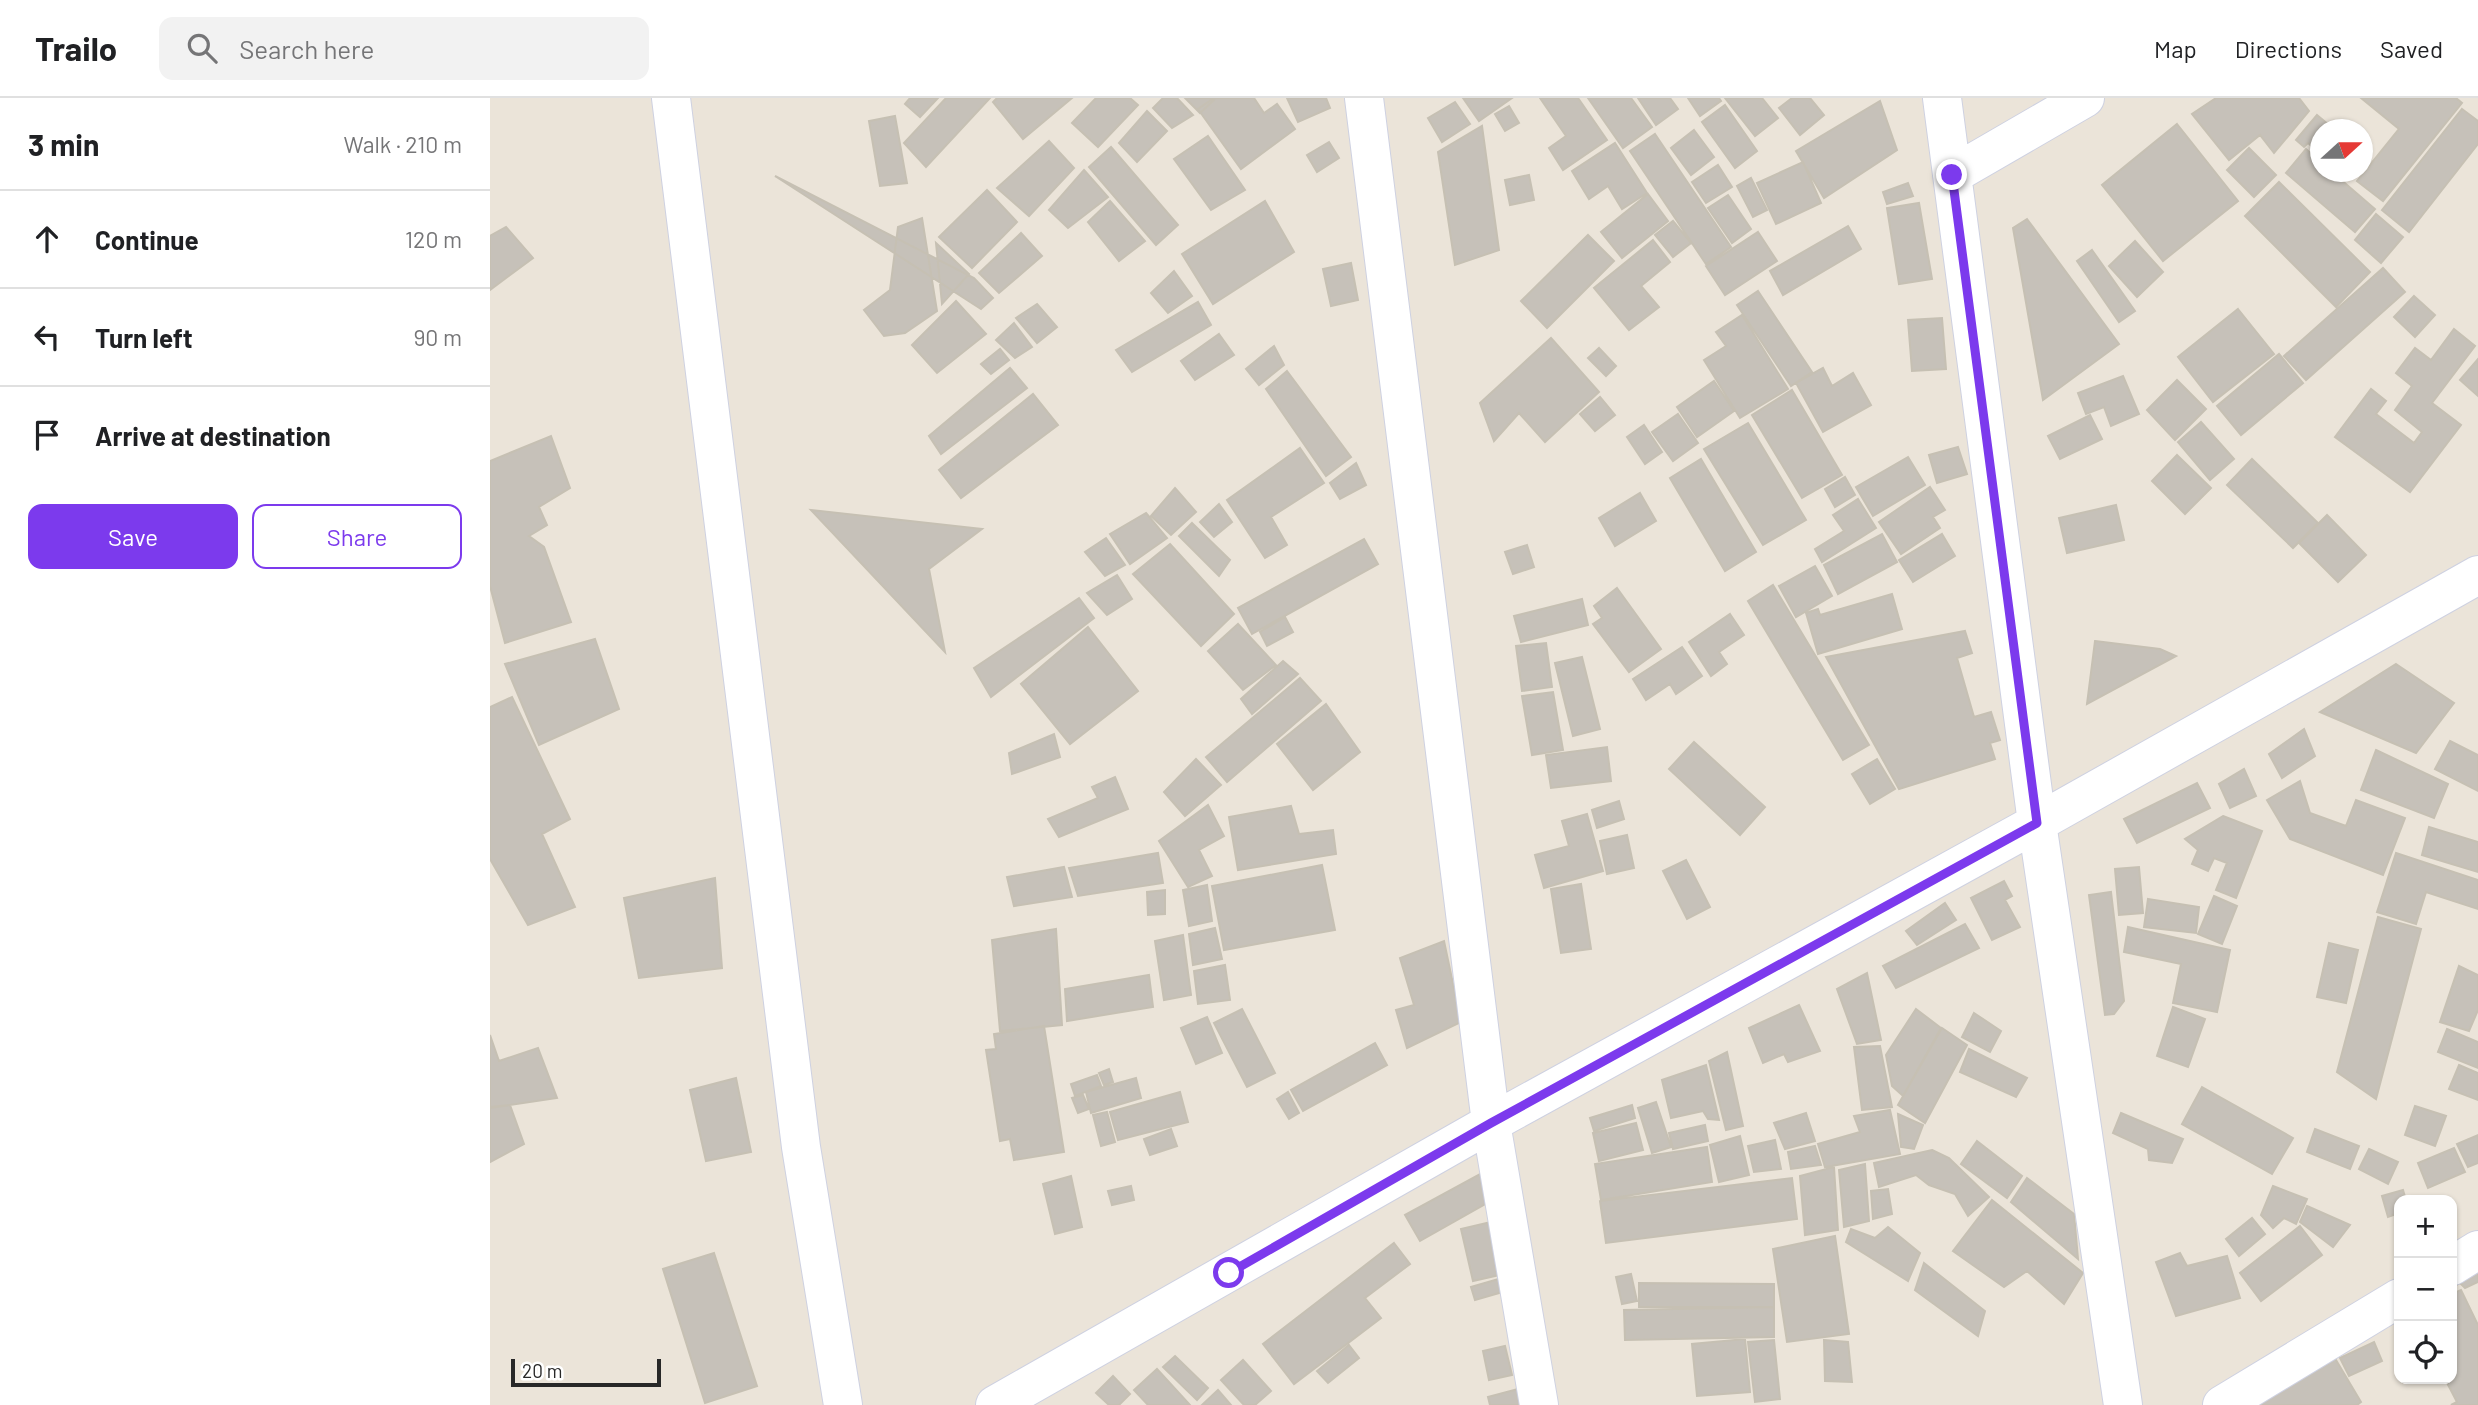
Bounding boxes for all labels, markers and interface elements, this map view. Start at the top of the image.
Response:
search box [159,17,649,80]
text: Trailo [35,28,117,68]
icon: search [183,29,221,67]
text: Search here [239,33,374,64]
text: Map [2154,34,2197,63]
text: Directions [2235,34,2342,63]
text: Saved [2380,34,2443,63]
north arrow [2310,119,2373,182]
text: 3 min [28,126,99,162]
text: Walk · 210 m [344,130,462,158]
route end [1936,159,1967,190]
icon: ahead [28,220,66,258]
text: Continue [95,224,199,255]
text: 120 m [405,225,462,253]
icon: left [28,318,66,356]
text: Turn left [95,322,193,353]
text: 90 m [413,323,462,351]
icon: arrive [28,416,66,454]
text: Arrive at destination [95,420,331,451]
button: Save [28,504,238,569]
button: Share [252,504,462,569]
map controls [2394,1195,2457,1384]
button: + [2394,1195,2457,1258]
route start [1213,1257,1244,1288]
button: − [2394,1258,2457,1321]
button: locate [2394,1321,2457,1384]
scale bar [511,1356,662,1388]
text: 20 m [522,1359,562,1382]

